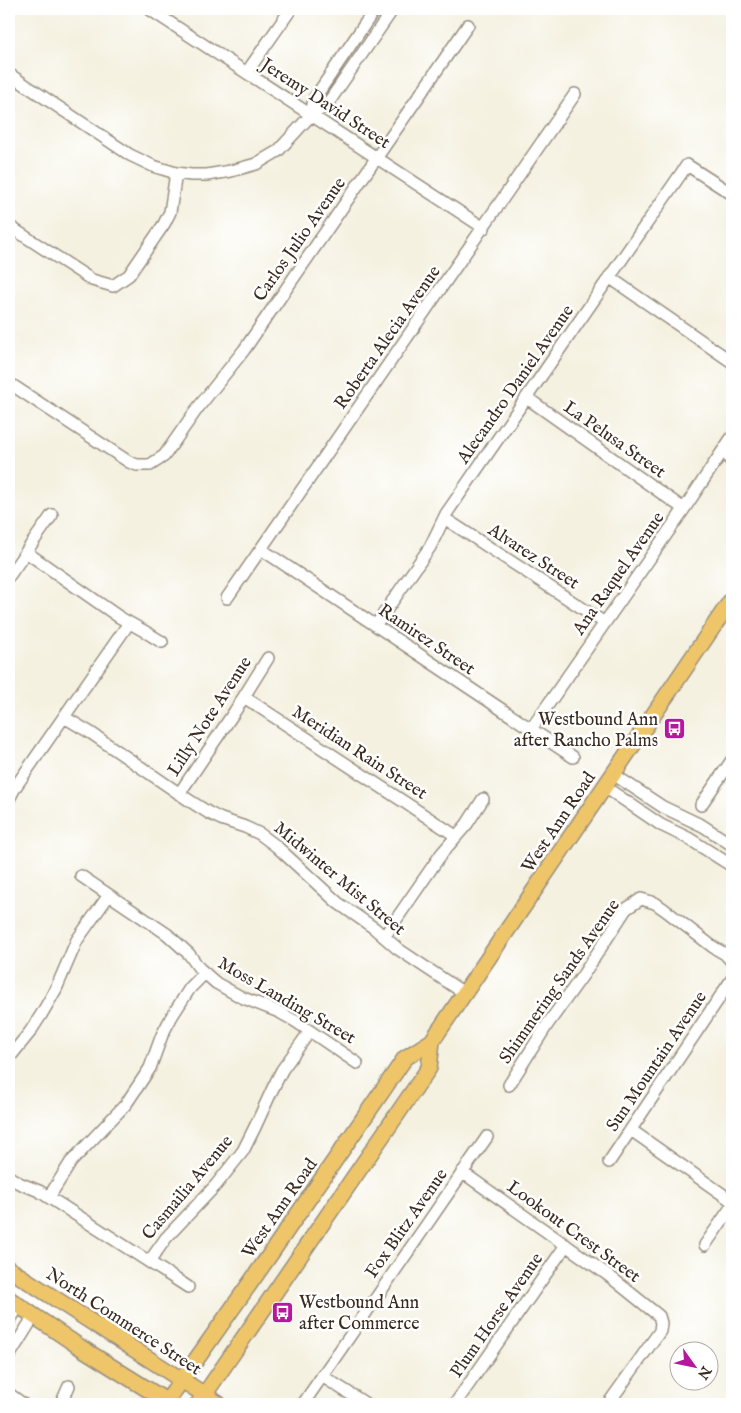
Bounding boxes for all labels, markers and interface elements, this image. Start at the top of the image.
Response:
street label: Jeremy David Street [255,53,394,155]
street label: Carlos Julio Avenue [249,173,352,306]
street label: Roberta Alecia Avenue [330,262,446,414]
street label: Alecandro Daniel Avenue [452,301,580,470]
street label: La Pelusa Street [558,396,670,484]
street label: Ana Raquel Avenue [568,508,670,641]
street label: Alvarez Street [482,519,583,595]
street label: Ramirez Street [373,599,479,681]
street label: Lilly Note Avenue [163,653,258,781]
street label: Meridian Rain Street [287,701,431,806]
place label: Westbound Ann after Rancho Palms [514,709,658,753]
bus stop icon: Westbound Ann after Rancho Palms [662,717,686,741]
street label: West Ann Road [517,768,602,878]
street label: Midwinter Mist Street [268,817,410,941]
street label: Shimmering Sands Avenue [495,895,626,1069]
street label: Moss Landing Street [213,952,359,1050]
street label: Sun Mountain Avenue [602,987,713,1137]
street label: Casmailia Avenue [138,1131,239,1245]
street label: West Ann Road [237,1154,323,1263]
street label: Fox Blitz Avenue [361,1165,454,1283]
street label: Lookout Crest Street [502,1176,644,1288]
street label: Plum Horse Avenue [446,1249,549,1383]
street label: North Commerce Street [41,1263,205,1381]
place label: Westbound Ann after Commerce [299,1292,419,1336]
bus stop icon: Westbound Ann after Commerce [271,1300,295,1324]
north arrow [668,1340,718,1390]
text: N [693,1362,715,1383]

